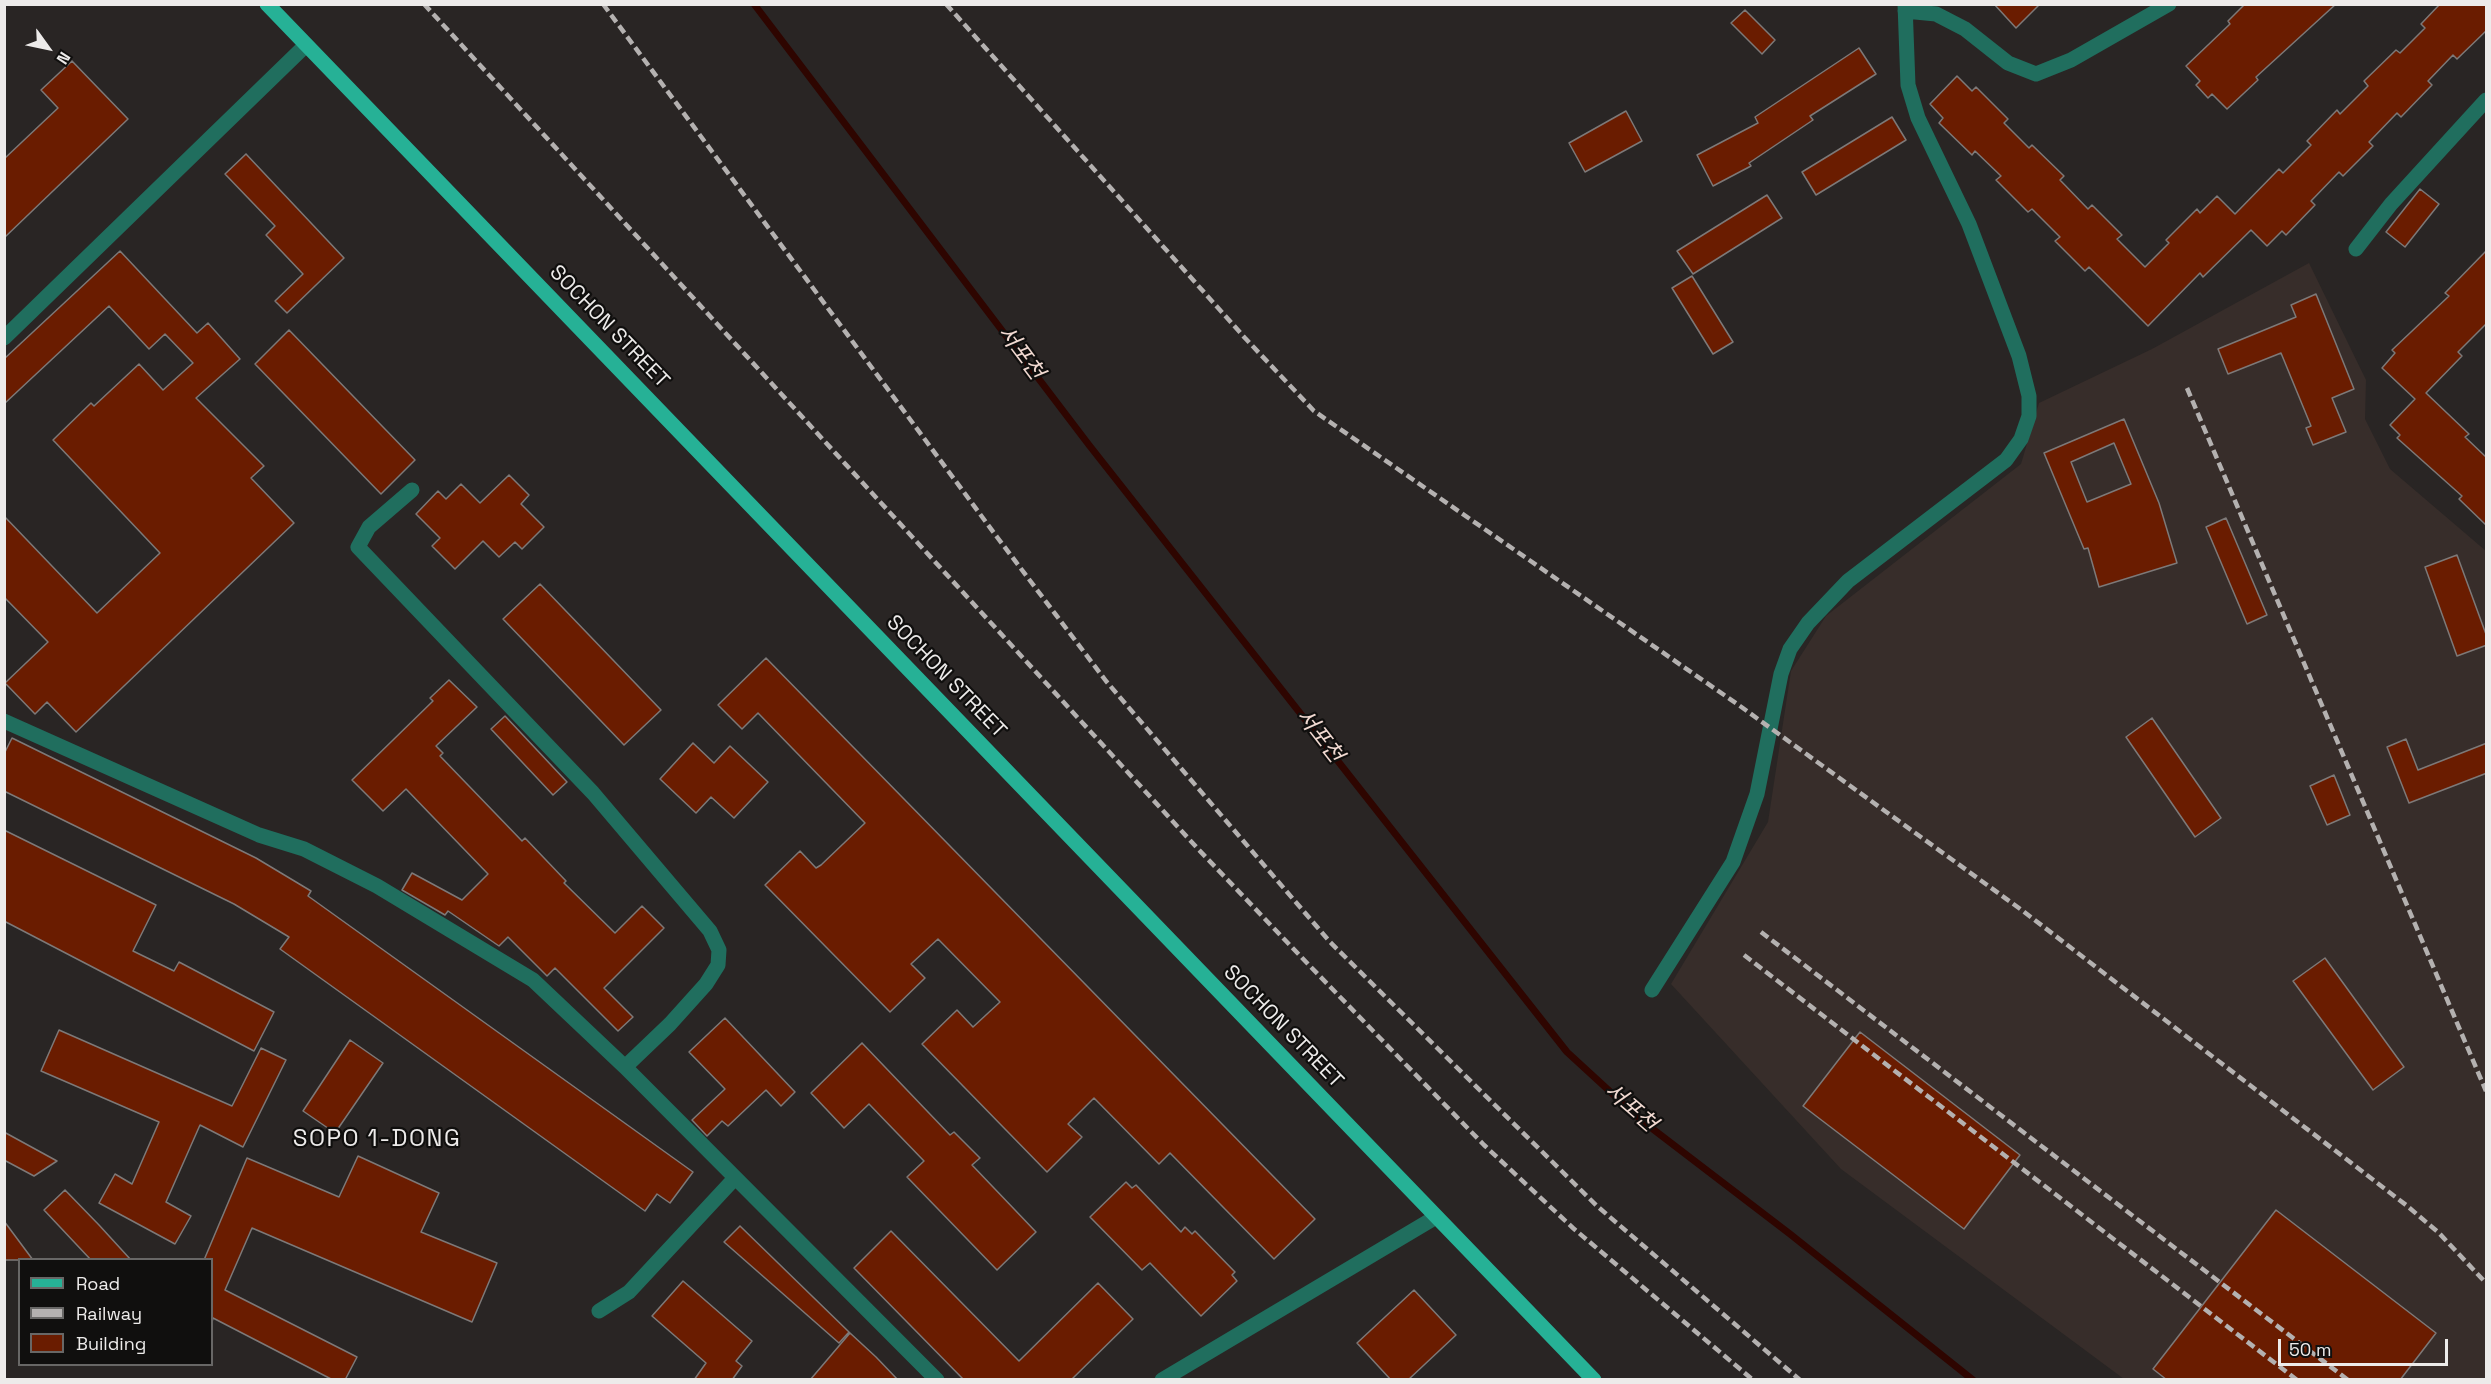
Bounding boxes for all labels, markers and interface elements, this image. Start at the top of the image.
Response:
north arrow [18,18,78,78]
text: N [52,48,75,68]
street label: SOCHON STREET [544,260,674,394]
water label: 서포천 [991,321,1049,385]
street label: SOCHON STREET [881,610,1011,744]
water label: 서포천 [1290,704,1348,768]
street label: SOCHON STREET [1218,960,1348,1094]
water label: 서포천 [1598,1078,1662,1138]
district label: SOPO 1-DONG [293,1125,461,1153]
legend [18,1258,213,1366]
text: Road [76,1272,120,1295]
text: Railway [76,1302,142,1325]
scale bar [2281,1327,2450,1365]
text: Building [76,1332,146,1355]
text: 50 m [2289,1338,2331,1361]

